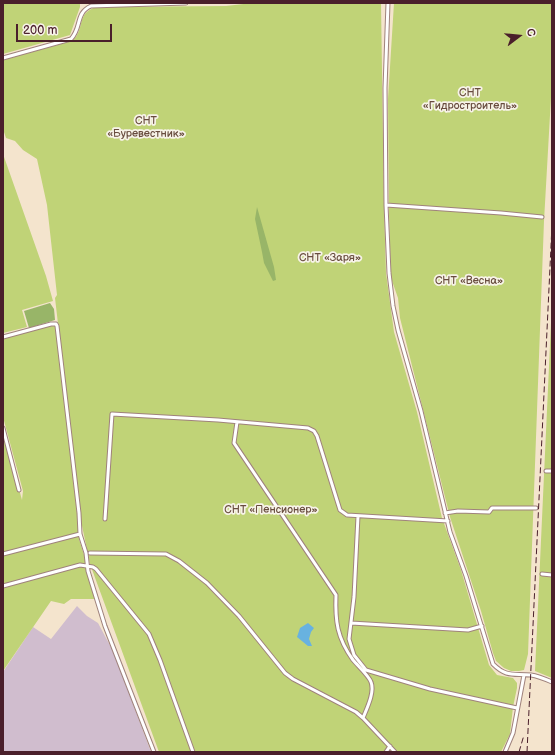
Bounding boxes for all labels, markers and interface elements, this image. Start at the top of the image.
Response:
scale bar [18,16,114,42]
north arrow [499,16,539,56]
text: 200 m [23,23,57,38]
text: С [524,27,538,38]
park label: СНТ «Гидростроитель» [423,86,517,112]
park label: СНТ «Буревестник» [107,114,185,140]
park label: СНТ «Заря» [299,251,361,265]
park label: СНТ «Весна» [435,274,503,288]
park label: СНТ «Пенсионер» [224,503,318,517]

